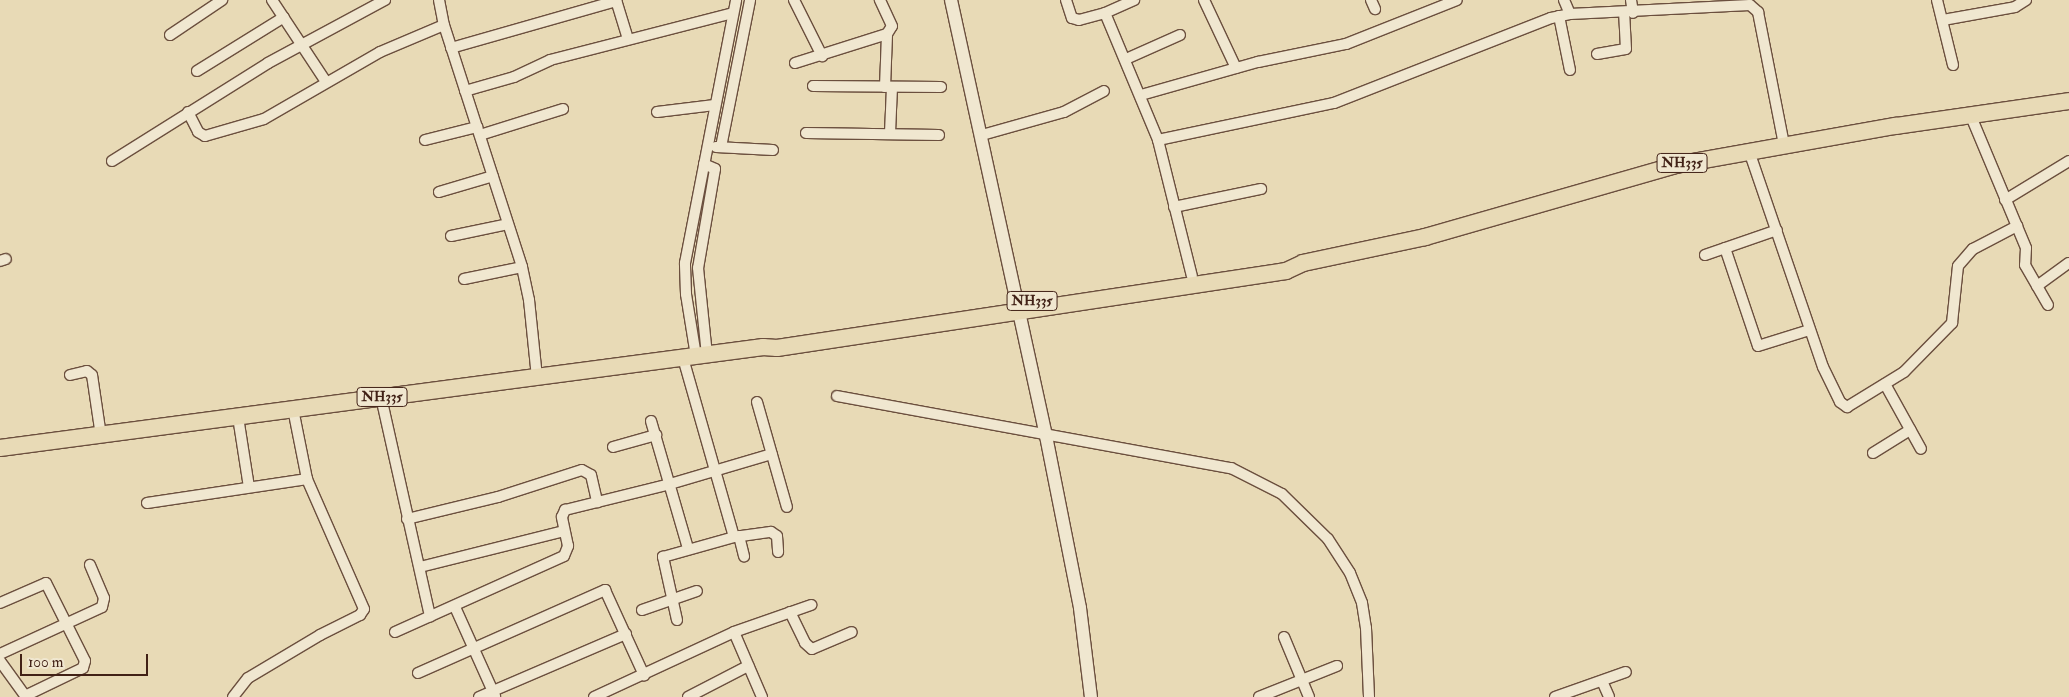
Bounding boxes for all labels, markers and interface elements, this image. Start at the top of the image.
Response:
road number: NH335 [1656,152,1708,174]
road number: NH335 [1006,290,1058,312]
road number: NH335 [356,386,408,408]
scale bar [22,644,150,676]
text: 100 m [28,653,63,672]

